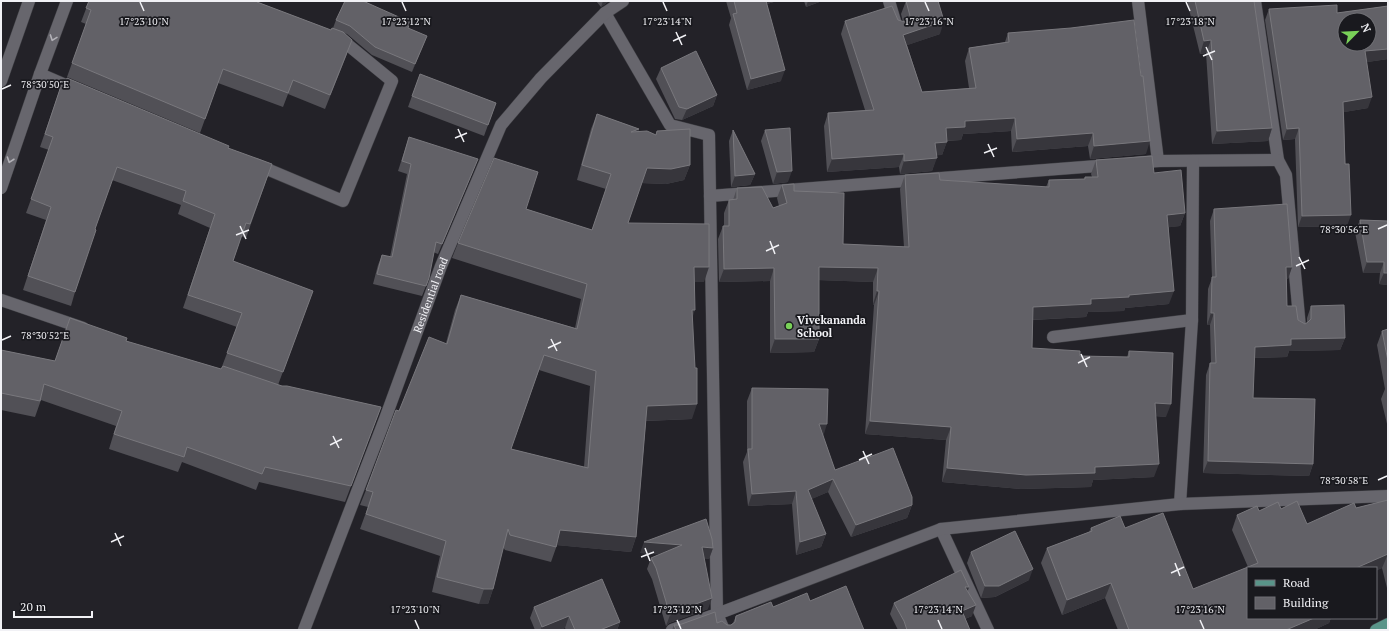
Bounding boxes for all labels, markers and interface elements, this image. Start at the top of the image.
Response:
north arrow [1337,12,1377,52]
text: 17°23'10"N [119,15,169,28]
text: 17°23'12"N [381,15,431,28]
text: 17°23'14"N [642,15,692,28]
text: 17°23'16"N [904,15,954,28]
text: 17°23'18"N [1165,15,1215,28]
text: N [1358,21,1374,35]
one-way arrow [50,34,58,41]
text: 78°30'50"E [21,78,69,91]
one-way arrow [7,157,15,164]
text: 78°30'56"E [1320,223,1368,236]
street label: Residential road [410,255,451,335]
place label: Vivekananda School [797,313,866,340]
marker: Vivekananda School [784,321,794,331]
text: 78°30'52"E [21,329,69,342]
text: 78°30'58"E [1320,474,1368,487]
legend [1247,567,1377,619]
text: Road [1283,575,1310,590]
scale bar [14,593,92,619]
text: Building [1283,595,1329,610]
text: 20 m [20,599,47,614]
text: 17°23'10"N [390,603,440,616]
text: 17°23'12"N [652,603,702,616]
text: 17°23'14"N [913,603,963,616]
text: 17°23'16"N [1175,603,1225,616]

